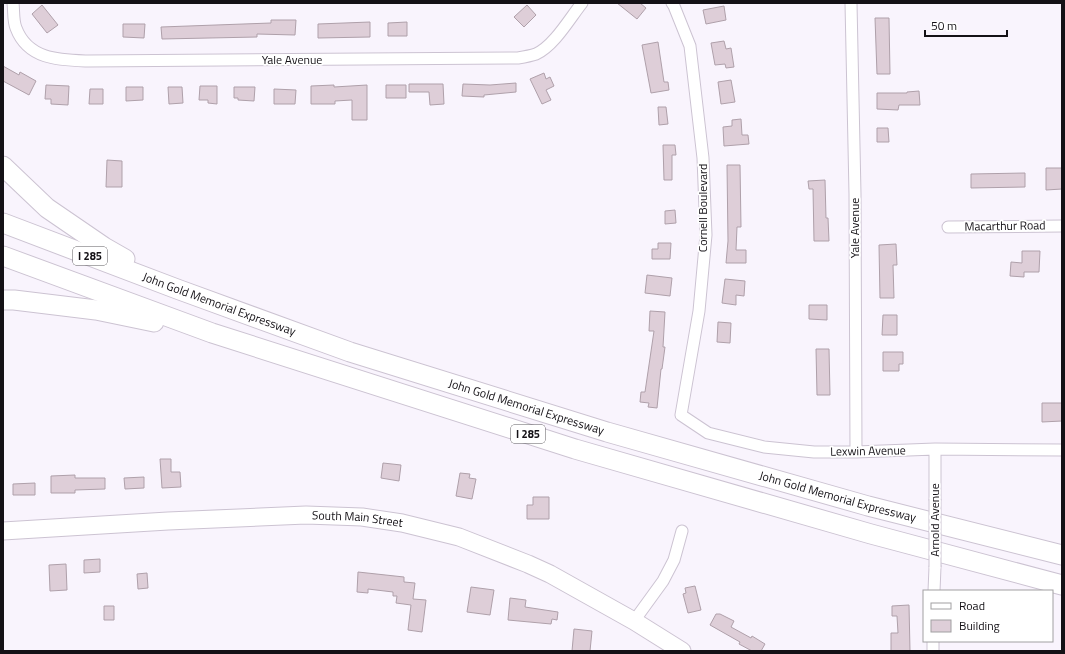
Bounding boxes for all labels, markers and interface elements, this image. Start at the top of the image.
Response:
scale bar [925,12,1007,38]
text: 50 m [931,16,957,35]
street label: Yale Avenue [262,50,322,69]
street label: Cornell Boulevard [693,164,712,252]
street label: Yale Avenue [845,198,864,258]
street label: Macarthur Road [964,215,1046,236]
road number: I 285 [73,247,107,265]
street label: John Gold Memorial Expressway [140,267,299,341]
street label: John Gold Memorial Expressway [446,373,607,440]
road number: I 285 [511,425,545,443]
street label: Lexwin Avenue [830,440,906,461]
street label: John Gold Memorial Expressway [757,466,919,527]
street label: Arnold Avenue [925,483,944,557]
street label: South Main Street [312,505,405,532]
legend [923,590,1053,642]
text: Road [959,596,985,615]
text: Building [959,616,1000,635]

